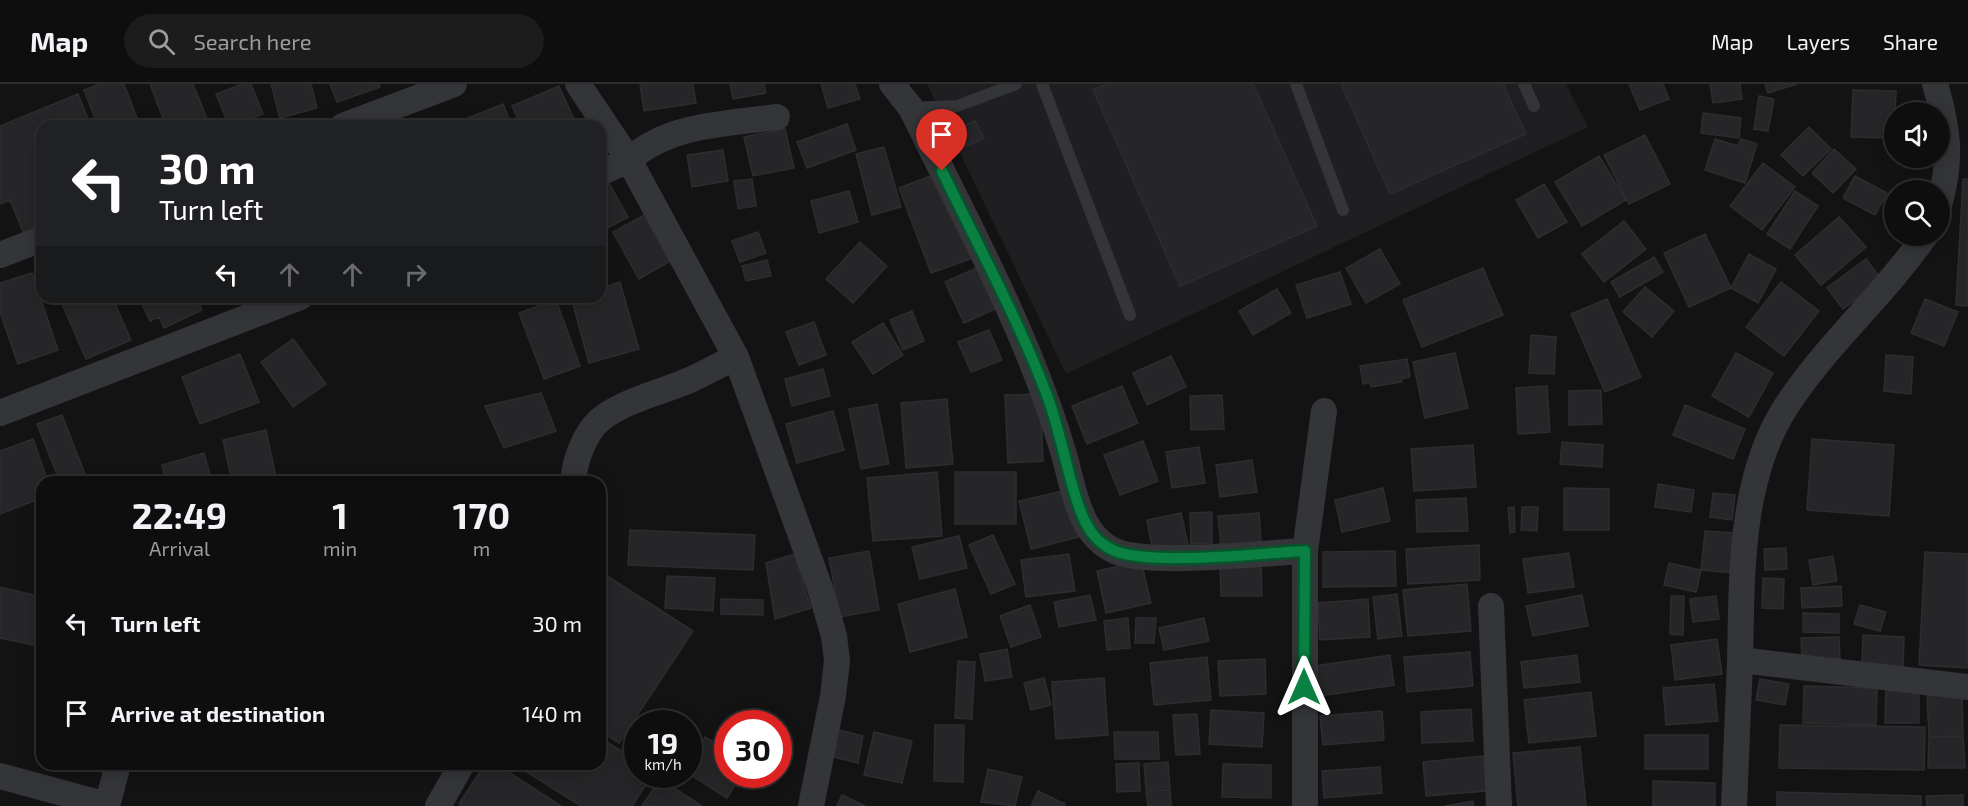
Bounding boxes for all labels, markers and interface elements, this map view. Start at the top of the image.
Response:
search box [124,14,544,68]
text: Map [30,24,88,58]
icon: search [145,25,178,58]
text: Search here [193,28,312,54]
text: Map [1711,29,1753,54]
text: Layers [1786,29,1850,54]
text: Share [1883,29,1938,54]
map controls [1884,102,1950,246]
button: sound [1884,102,1950,168]
pin [916,109,967,171]
icon: arrive [925,118,958,151]
text: 30 m [159,142,255,192]
icon: left [60,144,138,222]
button: search [1884,180,1950,246]
text: Turn left [159,193,263,225]
icon: left [210,258,243,291]
icon: ahead [273,258,306,291]
icon: ahead [336,258,369,291]
icon: right [399,258,432,291]
text: 22:49 [132,493,227,536]
text: 1 [332,493,348,536]
text: 170 [453,493,510,536]
text: Arrival [149,536,210,560]
text: min [323,536,357,560]
text: m [473,536,490,560]
icon: left [60,607,93,640]
text: Turn left [111,610,200,636]
text: 30 m [532,610,582,636]
position arrow [1272,655,1336,719]
icon: arrive [60,697,93,730]
text: Arrive at destination [111,700,325,726]
text: 140 m [522,700,582,726]
speed limit sign: 30 [714,710,792,788]
text: 19 [648,724,678,760]
text: km/h [644,755,682,773]

